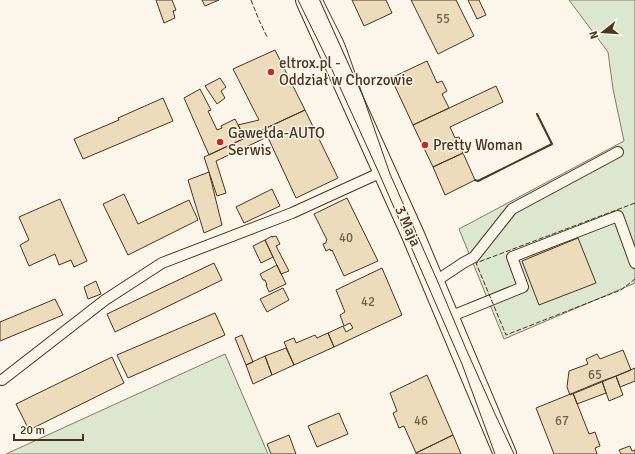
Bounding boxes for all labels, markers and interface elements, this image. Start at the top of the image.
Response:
house number: 55 [436,11,450,27]
north arrow [583,12,623,52]
text: N [587,29,601,40]
place label: eltrox.pl - Oddział w Chorzowie [279,54,413,89]
marker: eltrox.pl - Oddział w Chorzowie [266,67,276,77]
place label: Gawełda-AUTO Serwis [228,124,325,159]
place label: Pretty Woman [433,136,523,154]
marker: Gawełda-AUTO Serwis [215,137,225,147]
marker: Pretty Woman [420,140,430,150]
street label: 3 Maja [391,203,425,249]
house number: 40 [339,230,353,246]
house number: 42 [361,294,375,310]
house number: 65 [588,367,602,383]
house number: 46 [414,413,428,429]
house number: 67 [555,413,569,429]
scale bar [14,416,83,442]
text: 20 m [20,423,45,438]

